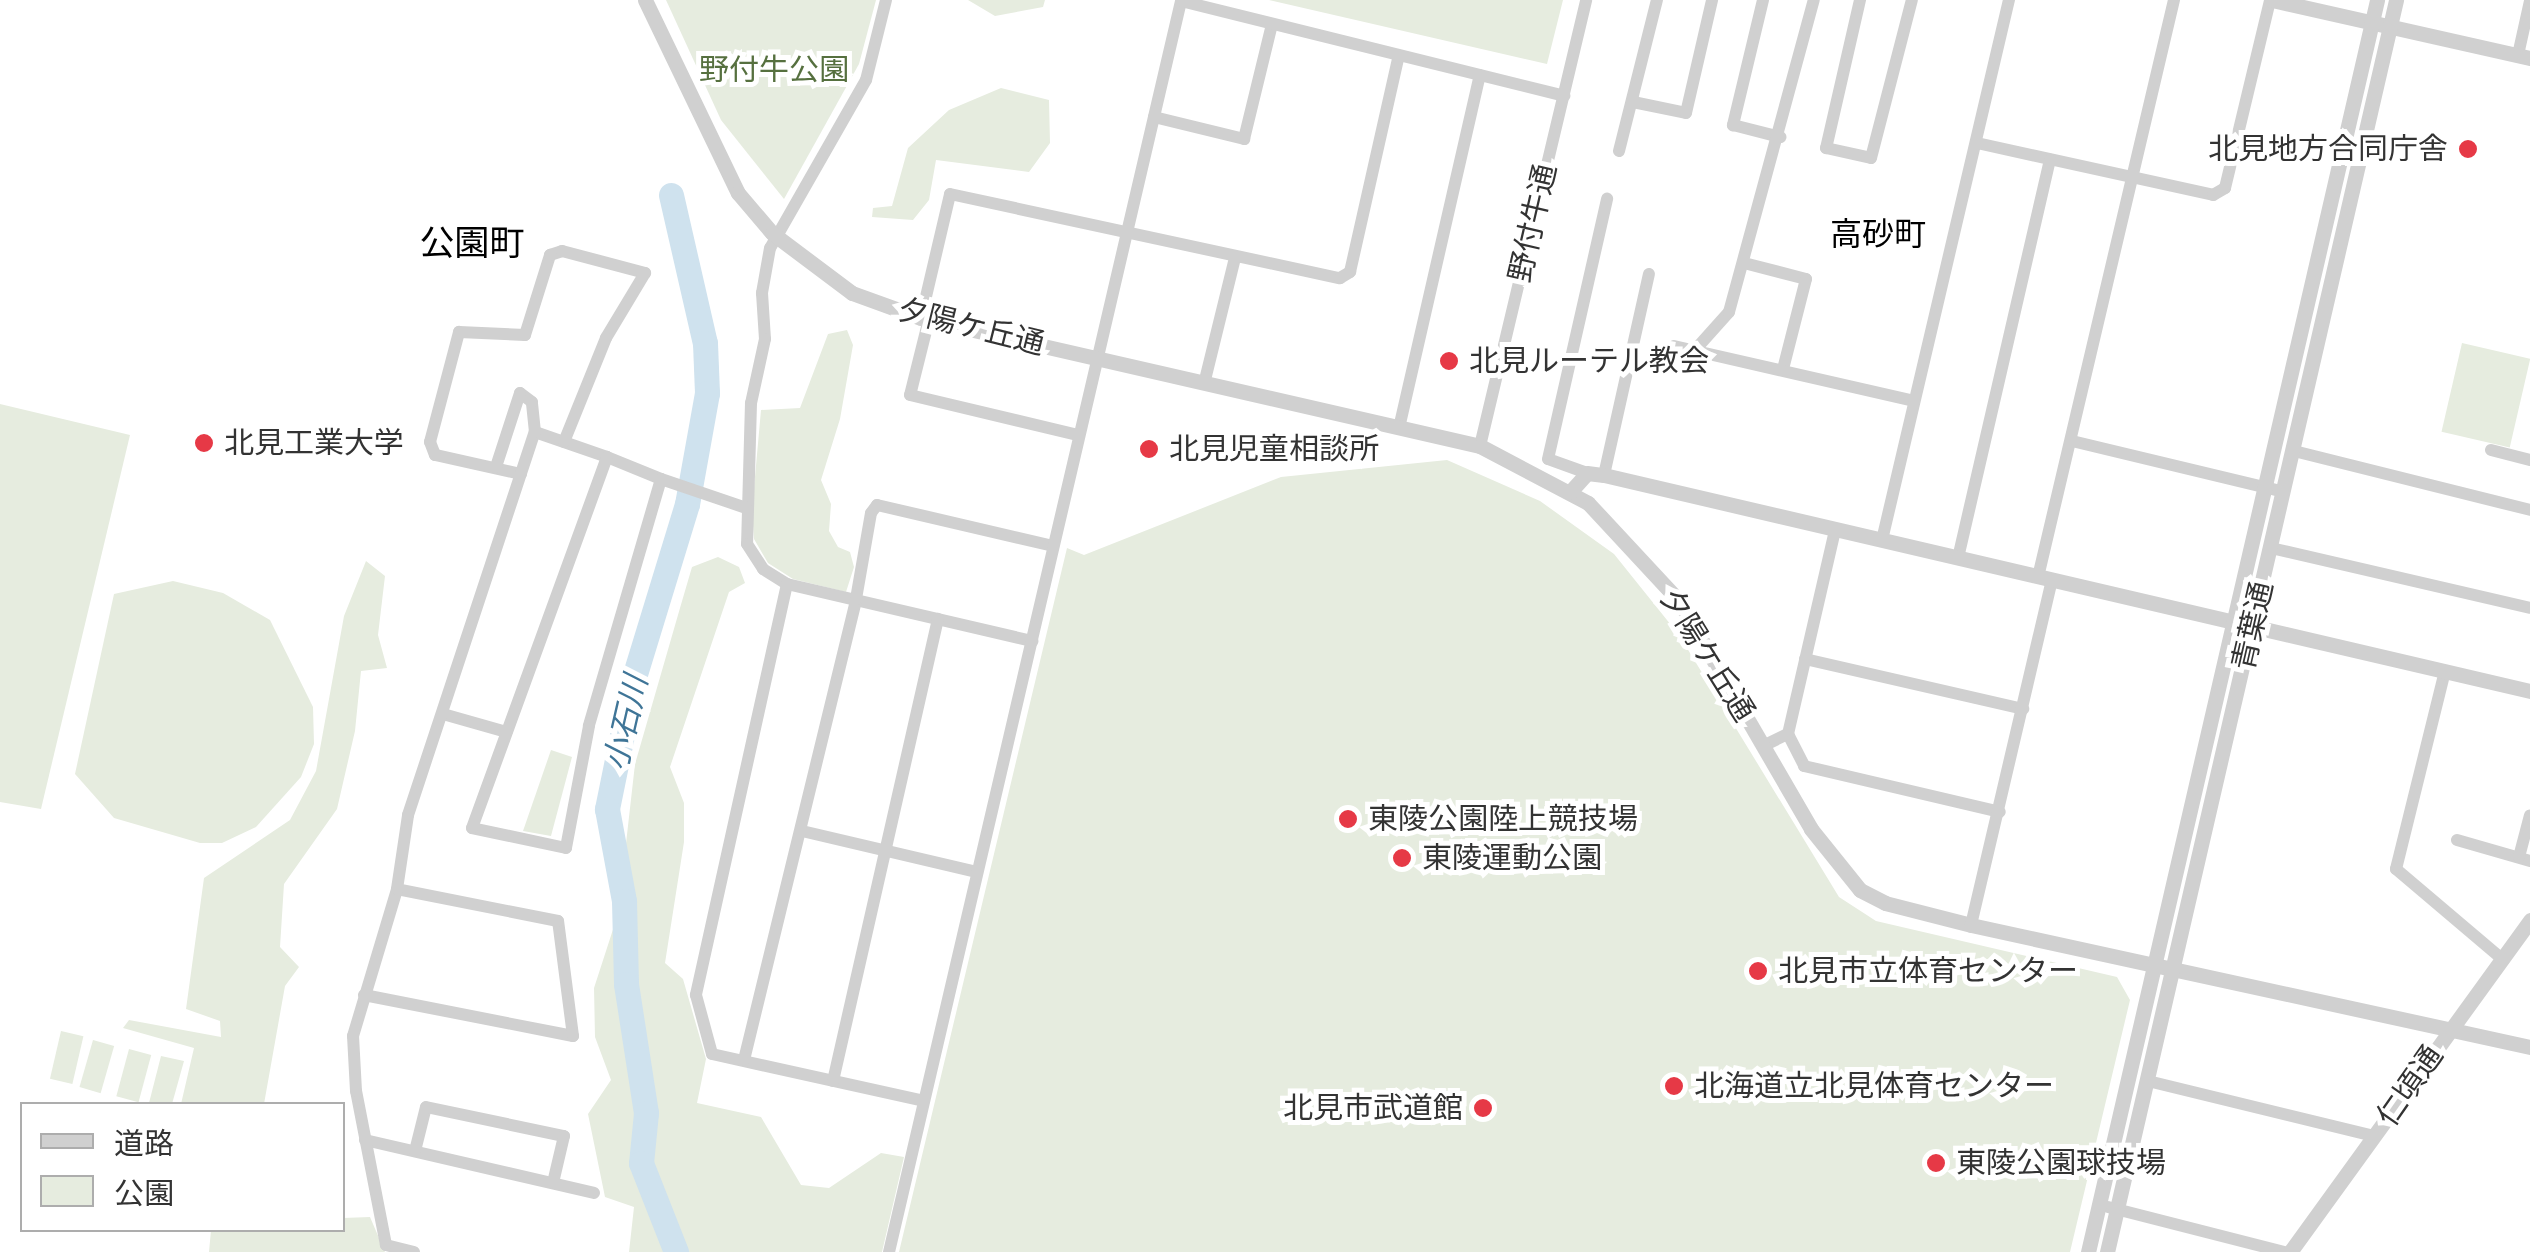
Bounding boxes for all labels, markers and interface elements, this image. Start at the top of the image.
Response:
park label: 野付牛公園 [699,52,849,88]
place label: 北見地方合同庁舎 [2208,131,2448,167]
marker: 北見地方合同庁舎 [2457,138,2479,160]
street label: 野付牛通 [1502,160,1564,286]
district label: 高砂町 [1830,215,1926,253]
district label: 公園町 [420,222,524,264]
street label: 夕陽ケ丘通 [894,291,1048,363]
place label: 北見ルーテル教会 [1469,343,1709,379]
marker: 北見ルーテル教会 [1438,350,1460,372]
place label: 北見工業大学 [224,425,404,461]
place label: 北見児童相談所 [1169,431,1379,467]
marker: 北見工業大学 [193,432,215,454]
marker: 北見児童相談所 [1138,438,1160,460]
street label: 青葉通 [2225,578,2281,674]
street label: 夕陽ケ丘通 [1652,582,1762,728]
water label: 小石川 [596,672,656,774]
place label: 東陵公園陸上競技場 [1368,801,1638,837]
marker: 東陵公園陸上競技場 [1337,808,1359,830]
place label: 東陵運動公園 [1422,840,1602,876]
marker: 東陵運動公園 [1391,847,1413,869]
place label: 北見市立体育センター [1778,953,2078,989]
marker: 北見市立体育センター [1747,960,1769,982]
street label: 仁頃通 [2369,1039,2451,1133]
place label: 北海道立北見体育センター [1694,1068,2054,1104]
marker: 北海道立北見体育センター [1663,1075,1685,1097]
place label: 北見市武道館 [1283,1090,1463,1126]
marker: 北見市武道館 [1472,1097,1494,1119]
legend [20,1102,345,1232]
text: 道路 [114,1126,174,1162]
place label: 東陵公園球技場 [1956,1145,2166,1181]
marker: 東陵公園球技場 [1925,1152,1947,1174]
text: 公園 [114,1176,174,1212]

